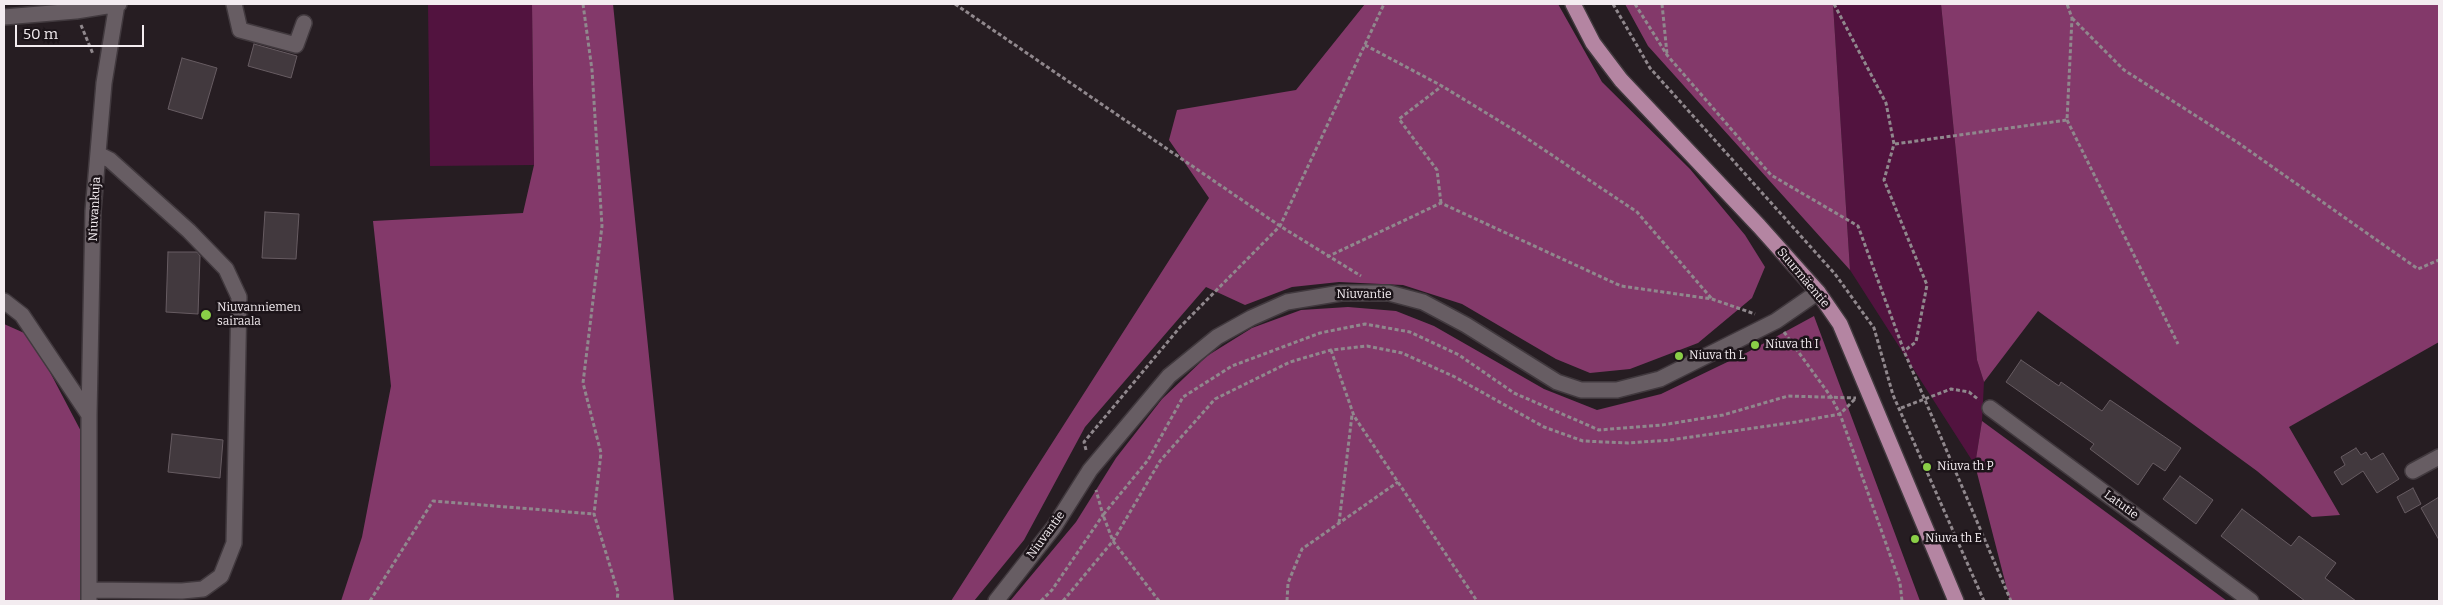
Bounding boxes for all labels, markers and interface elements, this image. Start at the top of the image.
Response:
scale bar [18,15,146,47]
text: 50 m [23,25,58,43]
street label: Niuvankuja [86,176,104,242]
street label: Suurmäentie [1774,245,1832,311]
street label: Niuvantie [1336,288,1392,302]
place label: Niuvanniemen sairaala [217,301,301,329]
marker: Niuvanniemen sairaala [199,308,213,322]
place label: Niuva th I [1765,338,1819,352]
marker: Niuva th I [1749,339,1761,351]
place label: Niuva th L [1689,349,1745,363]
marker: Niuva th L [1673,350,1685,362]
place label: Niuva th P [1937,460,1994,474]
marker: Niuva th P [1921,461,1933,473]
street label: Latutie [2101,488,2141,522]
street label: Niuvantie [1024,508,1068,562]
place label: Niuva th E [1925,532,1982,546]
marker: Niuva th E [1909,533,1921,545]

